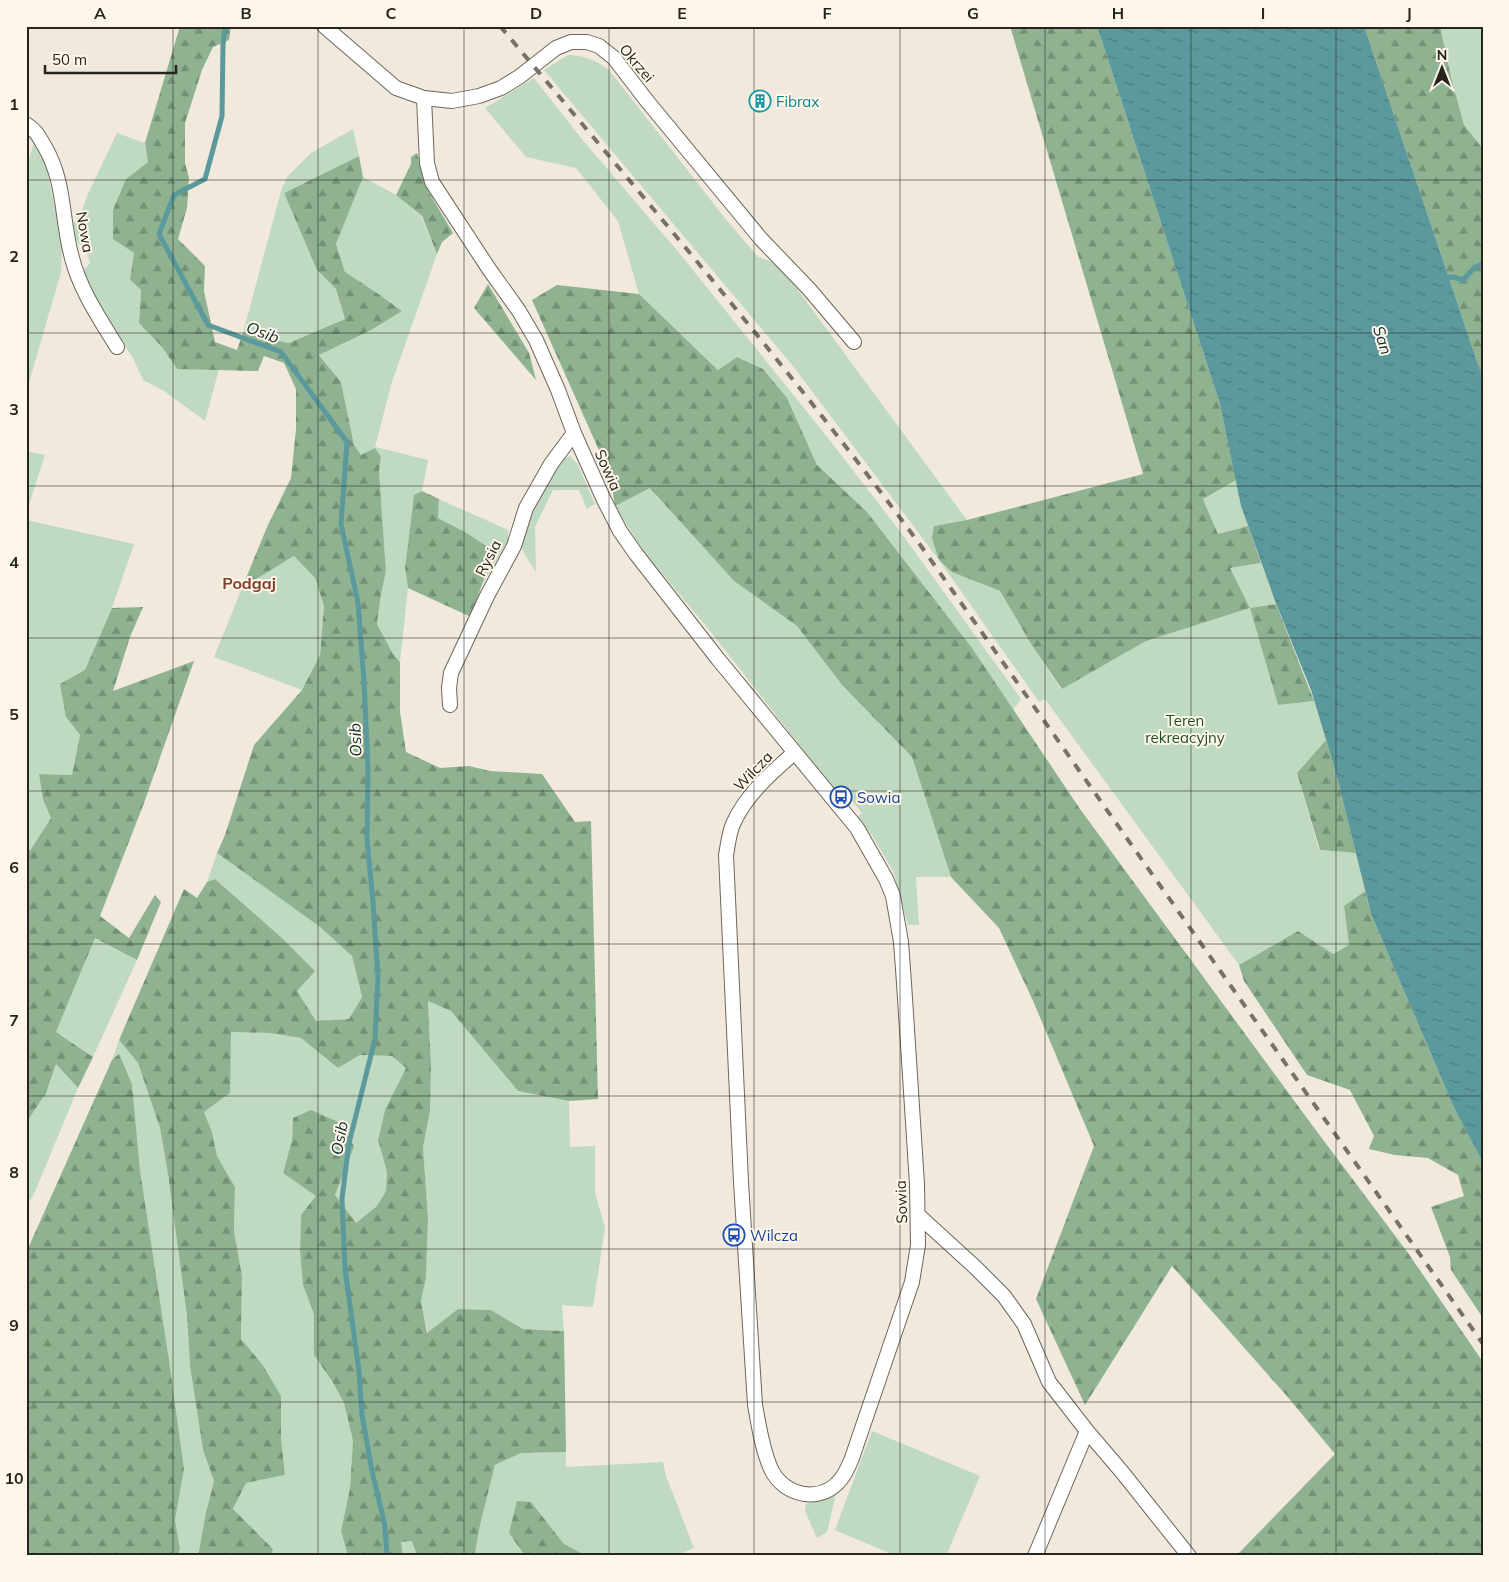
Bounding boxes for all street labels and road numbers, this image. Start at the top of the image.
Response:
street label: Okrzei [616,40,658,86]
street label: Nowa [72,210,98,254]
street label: Sowia [590,446,626,494]
street label: Rysia [471,537,505,579]
street label: Wilcza [730,747,776,795]
street label: Sowia [891,1180,911,1224]

